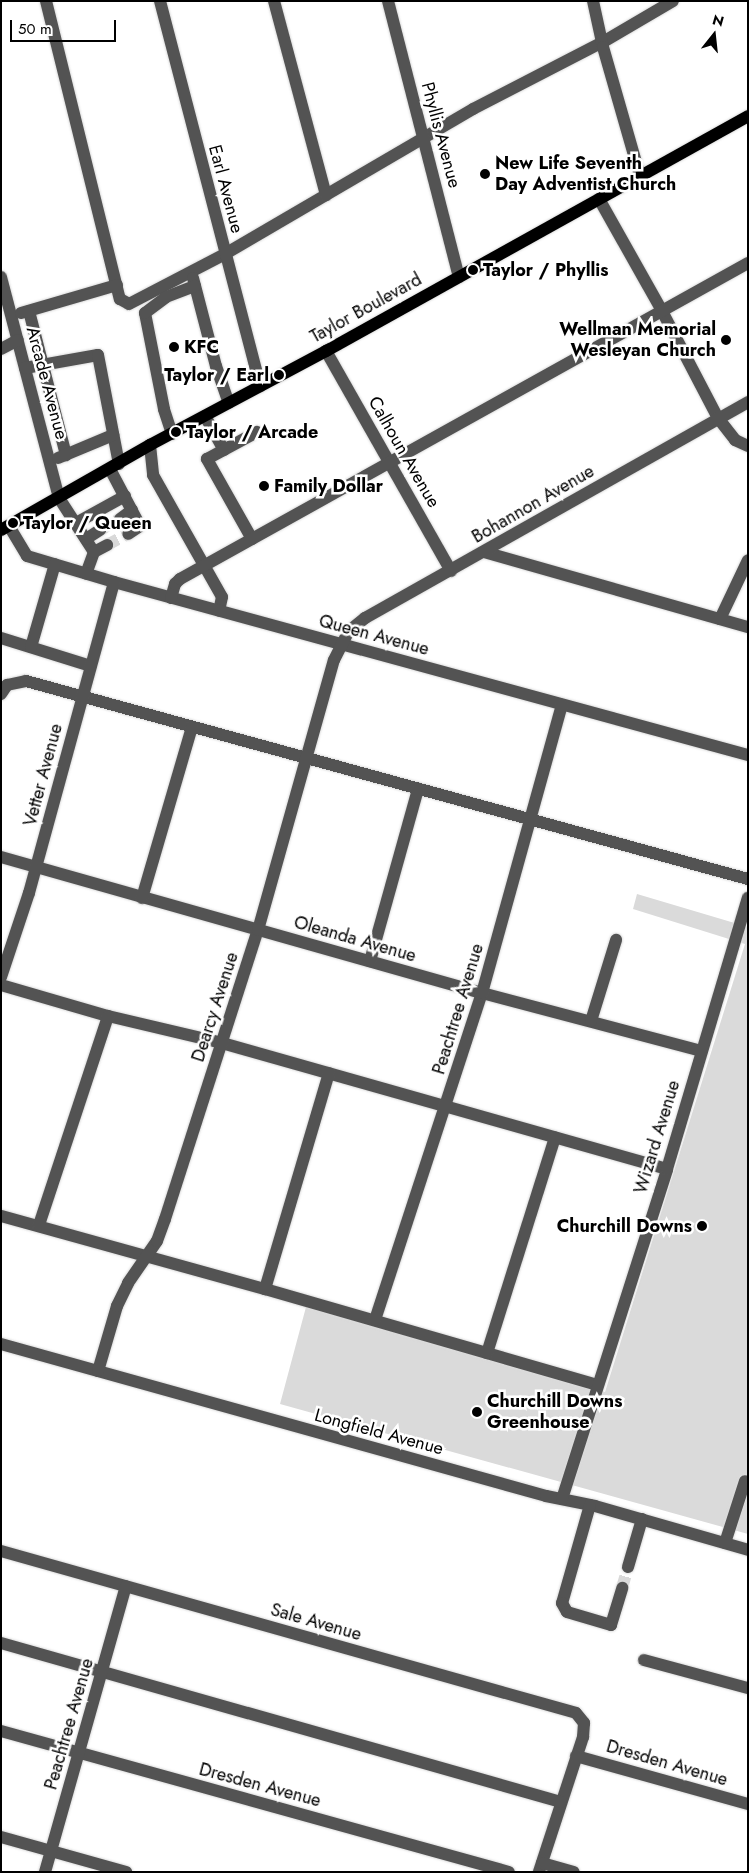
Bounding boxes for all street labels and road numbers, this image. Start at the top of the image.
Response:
street label: Phyllis Avenue [416,80,466,190]
street label: Earl Avenue [204,143,248,235]
street label: Taylor Boulevard [307,268,425,348]
street label: Arcade Avenue [22,324,72,442]
street label: Calhoun Avenue [363,393,445,511]
street label: Bohannon Avenue [468,460,598,548]
street label: Queen Avenue [317,610,431,660]
street label: Vetter Avenue [19,721,67,829]
street label: Oleanda Avenue [291,911,419,967]
street label: Peachtree Avenue [428,941,488,1077]
street label: Dearcy Avenue [187,949,243,1065]
street label: Wizard Avenue [630,1078,684,1196]
street label: Longfield Avenue [312,1404,446,1460]
street label: Sale Avenue [268,1599,364,1645]
street label: Peachtree Avenue [40,1656,98,1792]
street label: Dresden Avenue [604,1735,730,1791]
street label: Dresden Avenue [197,1758,323,1812]

